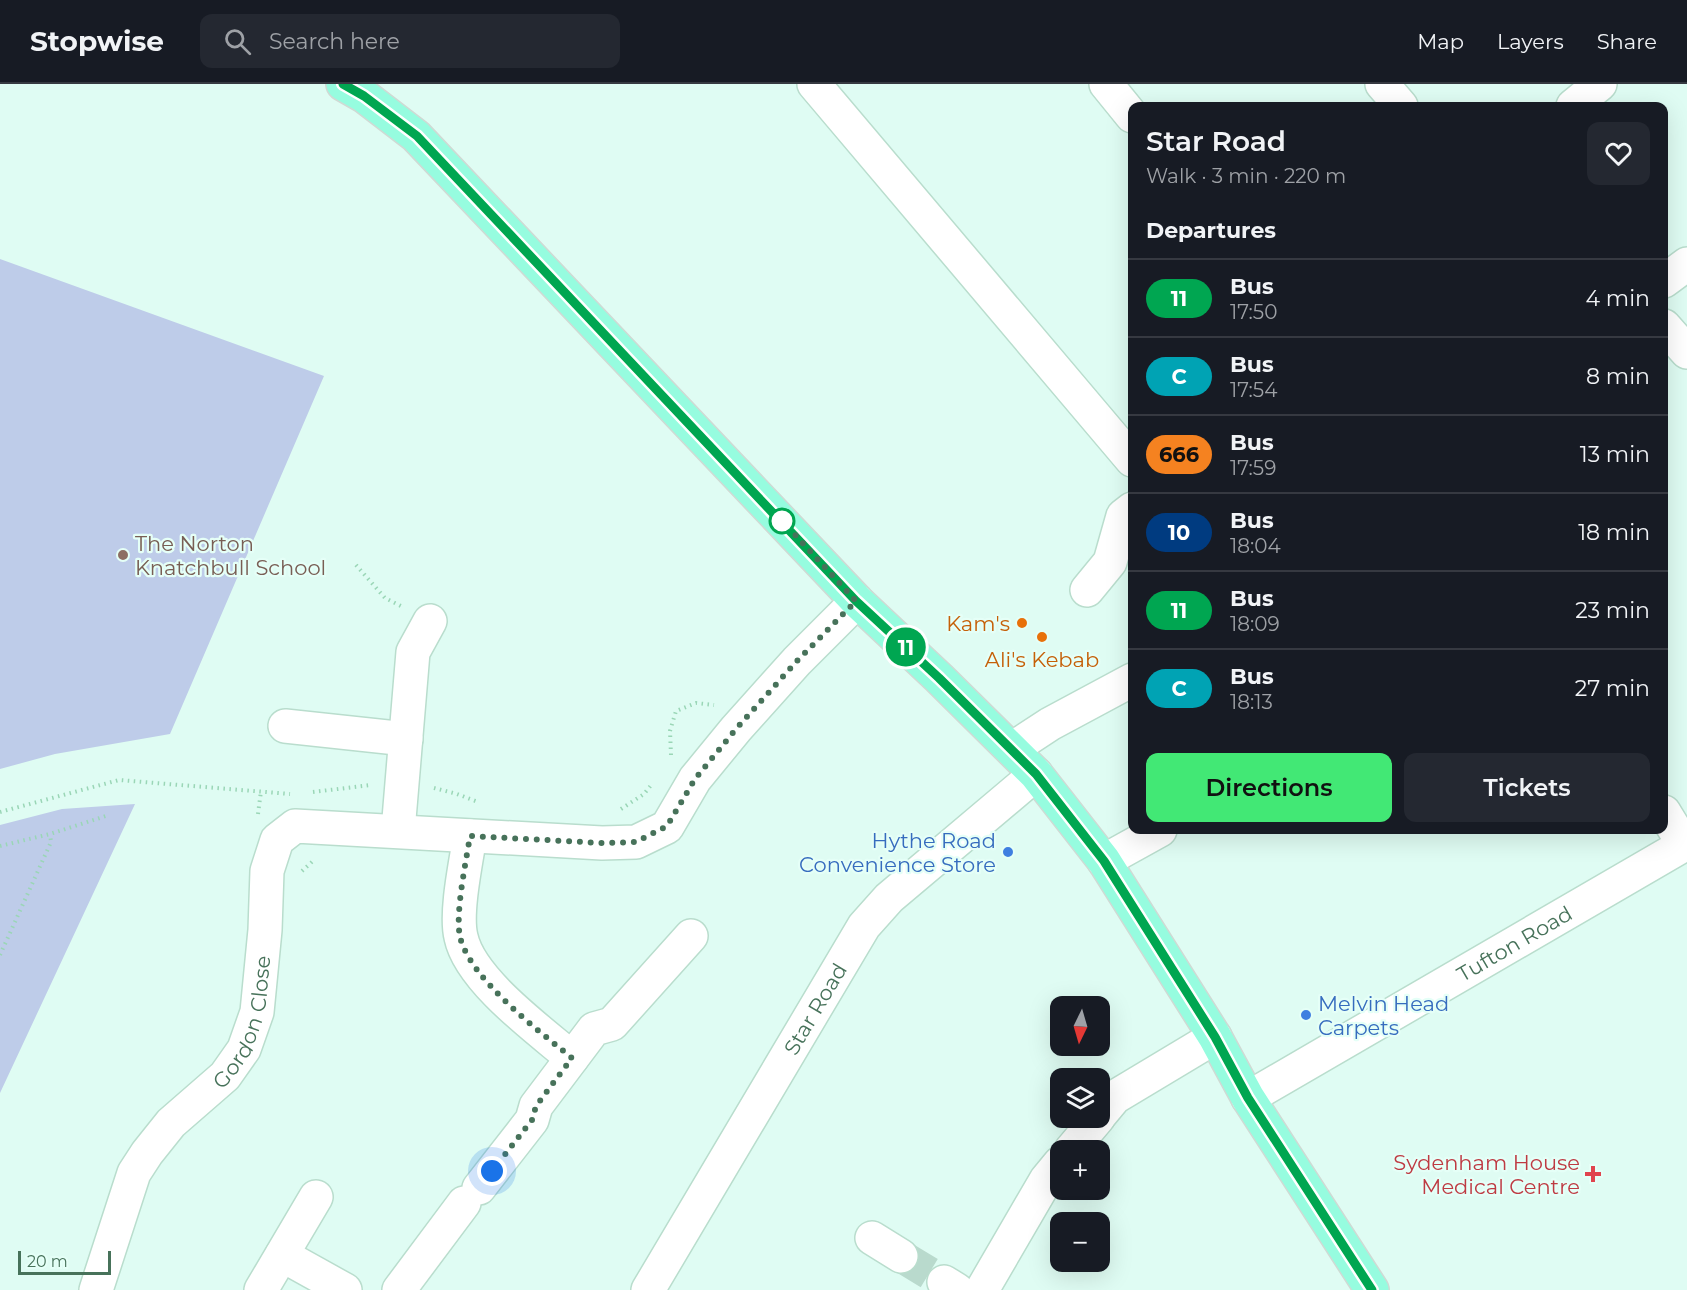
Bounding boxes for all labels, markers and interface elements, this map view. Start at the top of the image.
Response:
search box [200,14,620,68]
text: Stopwise [30,24,164,58]
icon: search [221,25,254,58]
text: Search here [269,28,400,55]
text: Map [1417,29,1464,54]
text: Layers [1497,29,1564,54]
text: Share [1597,29,1657,54]
button: heart [1587,122,1650,185]
text: Star Road [1146,124,1286,158]
text: Walk · 3 min · 220 m [1146,164,1346,188]
text: Departures [1146,217,1276,244]
text: Bus [1230,273,1274,300]
text: 4 min [1586,285,1650,312]
text: 11 [1171,286,1187,311]
text: 17:50 [1230,300,1277,324]
text: Bus [1230,351,1274,378]
text: 8 min [1586,363,1650,390]
text: C [1171,364,1187,389]
text: 17:54 [1230,378,1277,402]
text: Bus [1230,429,1274,456]
text: 13 min [1580,441,1650,468]
text: 666 [1159,442,1199,467]
text: 17:59 [1230,456,1276,480]
text: Bus [1230,507,1274,534]
unlabelled marker [769,508,795,534]
text: 18 min [1578,519,1650,546]
text: 10 [1168,520,1190,545]
place label: The Norton Knatchbull School [135,531,326,580]
text: 18:04 [1230,534,1281,558]
marker: The Norton Knatchbull School [116,548,130,562]
text: Bus [1230,585,1274,612]
text: 23 min [1575,597,1650,624]
text: 11 [1171,598,1187,623]
place label: Kam's [946,611,1010,636]
text: 18:09 [1230,612,1280,636]
marker: Kam's [1015,616,1029,630]
line badge: 11 [879,628,933,666]
marker: Ali's Kebab [1035,630,1049,644]
text: 11 [898,635,914,660]
place label: Ali's Kebab [985,647,1099,672]
text: Bus [1230,663,1274,690]
text: 27 min [1575,675,1650,702]
text: C [1171,676,1187,701]
text: 18:13 [1230,690,1273,714]
button: Directions [1146,753,1392,822]
button: Tickets [1404,753,1650,822]
place label: Hythe Road Convenience Store [799,828,996,877]
marker: Hythe Road Convenience Store [1001,845,1015,859]
street label: Tufton Road [1452,900,1576,987]
street label: Gordon Close [207,954,275,1094]
street label: Star Road [778,958,852,1059]
place label: Melvin Head Carpets [1318,991,1449,1040]
north arrow [1050,996,1110,1056]
map controls [1050,996,1110,1272]
marker: Melvin Head Carpets [1299,1008,1313,1022]
button: layers [1050,1068,1110,1128]
button: + [1050,1140,1110,1200]
place label: Sydenham House Medical Centre [1393,1150,1580,1199]
your location [477,1156,507,1186]
marker: Sydenham House Medical Centre [1584,1165,1602,1183]
button: − [1050,1212,1110,1272]
scale bar [18,1248,111,1276]
text: 20 m [27,1252,68,1271]

